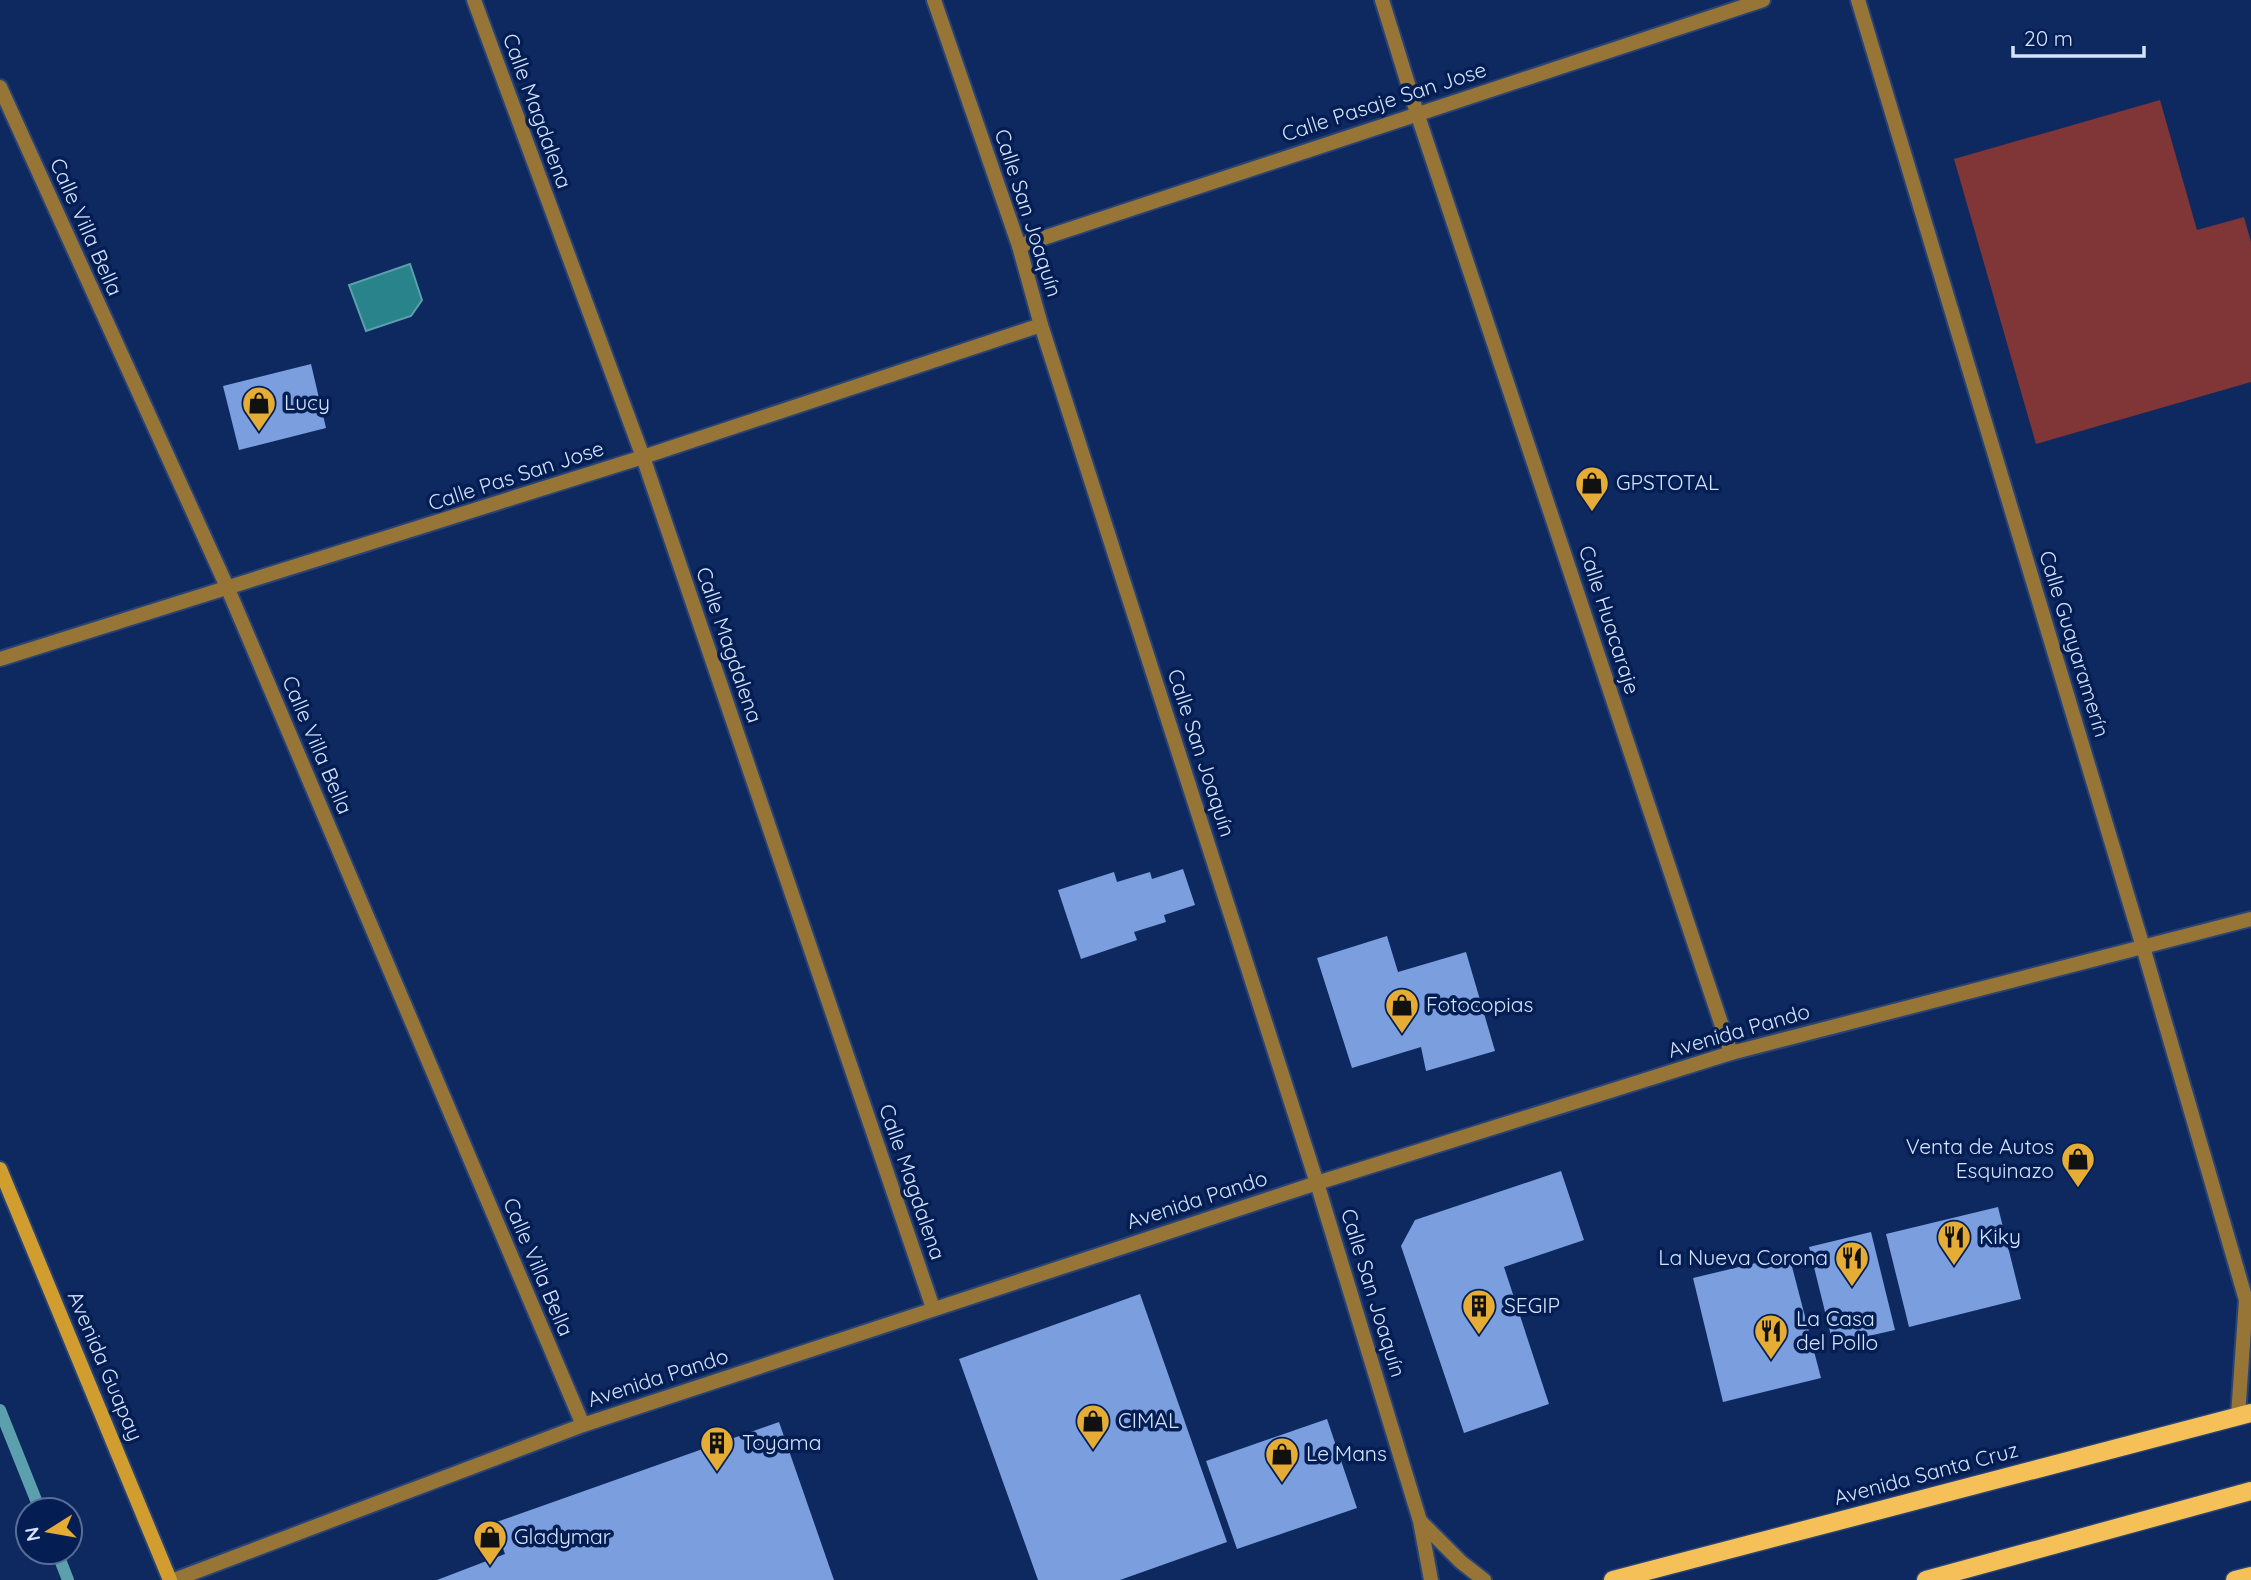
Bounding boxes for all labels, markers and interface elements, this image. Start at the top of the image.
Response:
scale bar [2013,14,2144,58]
text: 20 m [2024,25,2073,51]
street label: Calle Magdalena [498,30,578,192]
street label: Calle Pasaje San Jose [1278,56,1489,146]
street label: Calle San Joaquín [990,126,1068,300]
street label: Calle Villa Bella [45,154,129,299]
shop icon: Lucy [240,384,278,433]
place label: Lucy [284,389,330,415]
street label: Calle Pas San Jose [425,434,607,516]
shop icon: GPSTOTAL [1573,464,1611,513]
place label: GPSTOTAL [1616,469,1719,495]
street label: Calle Huacaraje [1574,542,1646,697]
street label: Calle Guayaramerín [2034,547,2116,740]
street label: Calle Magdalena [691,563,769,726]
street label: Calle San Joaquín [1163,666,1241,840]
street label: Calle Villa Bella [277,671,359,818]
shop icon: Fotocopias [1383,986,1421,1035]
place label: Fotocopias [1426,991,1533,1017]
street label: Avenida Pando [1665,997,1813,1063]
street label: Calle Magdalena [874,1100,952,1263]
place label: Venta de Autos Esquinazo [1906,1133,2054,1183]
shop icon: Venta de Autos Esquinazo [2059,1140,2097,1189]
street label: Avenida Pando [1123,1164,1270,1234]
street label: Calle Villa Bella [498,1193,580,1340]
street label: Calle San Joaquín [1336,1205,1412,1380]
restaurant icon: Kiky [1935,1218,1973,1267]
place label: Kiky [1979,1223,2021,1249]
restaurant icon: La Nueva Corona [1833,1239,1871,1288]
place label: La Nueva Corona [1658,1244,1828,1270]
street label: Avenida Guapay [63,1287,149,1444]
building icon: SEGIP [1460,1287,1498,1336]
place label: SEGIP [1504,1292,1560,1318]
place label: La Casa del Pollo [1796,1305,1878,1355]
restaurant icon: La Casa del Pollo [1752,1312,1790,1361]
street label: Avenida Pando [584,1342,731,1412]
shop icon: CIMAL [1074,1402,1112,1451]
place label: CIMAL [1118,1407,1179,1433]
building icon: Toyama [698,1424,736,1473]
place label: Toyama [742,1429,821,1455]
shop icon: Le Mans [1263,1435,1301,1484]
street label: Avenida Santa Cruz [1831,1436,2021,1510]
place label: Le Mans [1306,1440,1387,1466]
north arrow [14,1496,84,1566]
shop icon: Gladymar [471,1518,509,1567]
place label: Gladymar [514,1523,611,1549]
text: N [19,1525,45,1543]

